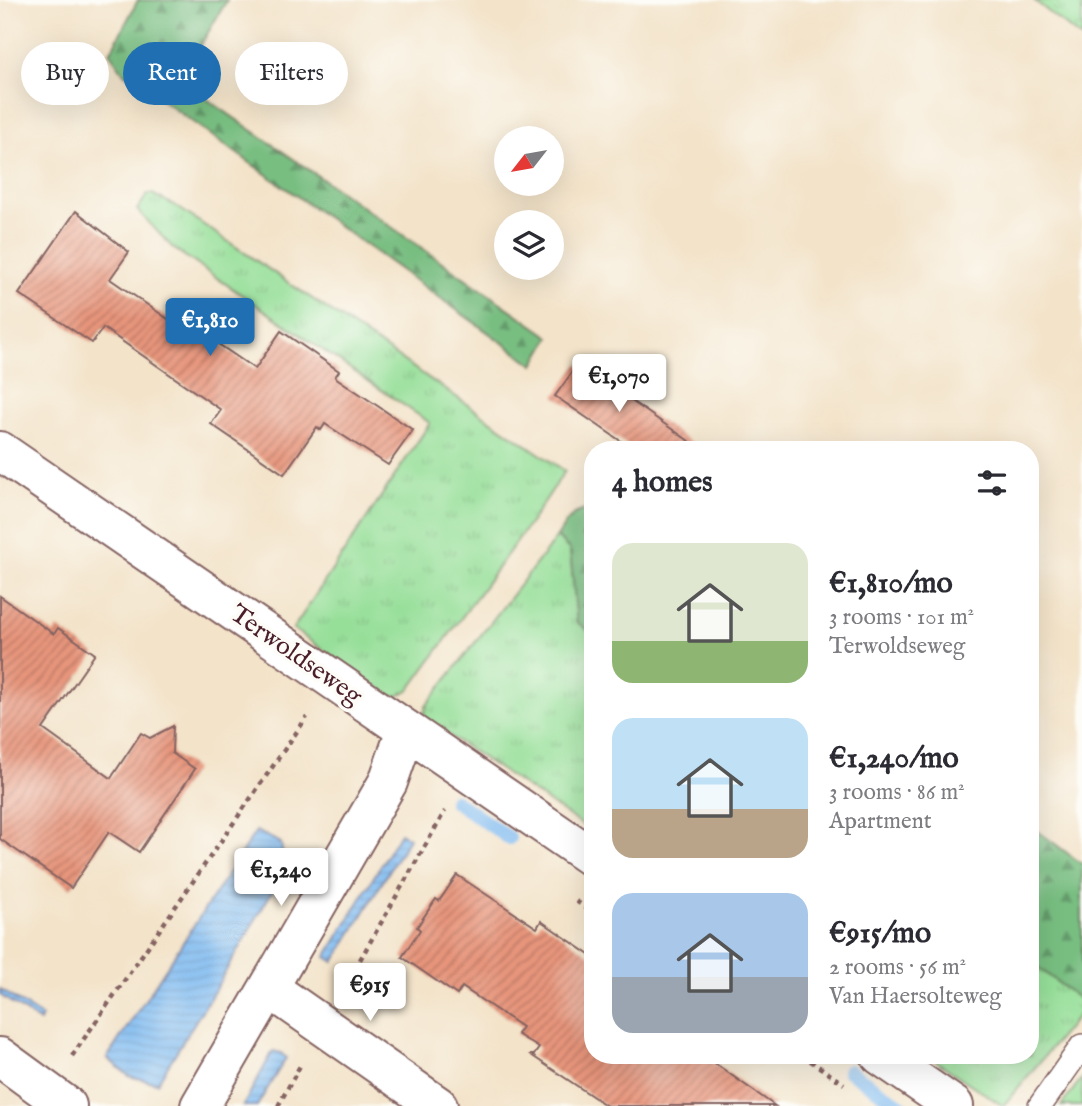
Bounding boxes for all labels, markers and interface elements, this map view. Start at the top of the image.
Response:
chip: Buy [21,42,109,105]
chip: Rent [123,42,221,105]
chip: Filters [235,42,348,105]
north arrow [494,126,564,196]
map controls [494,126,564,280]
button: layers [494,210,564,280]
pin: €1,810 [153,298,267,358]
text: €1,810 [182,306,238,335]
pin: €1,070 [562,354,676,414]
text: €1,070 [588,362,650,391]
text: 4 homes [612,464,713,502]
icon: filters [973,464,1011,502]
text: €1,810/mo [829,565,953,603]
icon: home [668,571,752,655]
street label: Terwoldseweg [223,597,369,713]
text: 3 rooms · 101 m² [829,603,974,632]
text: Terwoldseweg [829,632,965,661]
text: €1,240/mo [829,740,959,778]
icon: home [668,746,752,830]
text: 3 rooms · 86 m² [829,778,965,807]
text: Apartment [829,807,932,836]
pin: €1,240 [224,848,338,908]
text: €1,240 [250,856,312,885]
text: €915/mo [829,915,931,953]
icon: home [668,921,752,1005]
text: 2 rooms · 56 m² [829,953,966,982]
pin: €915 [329,964,411,1023]
text: €915 [350,971,390,1000]
text: Van Haersolteweg [829,982,1002,1011]

